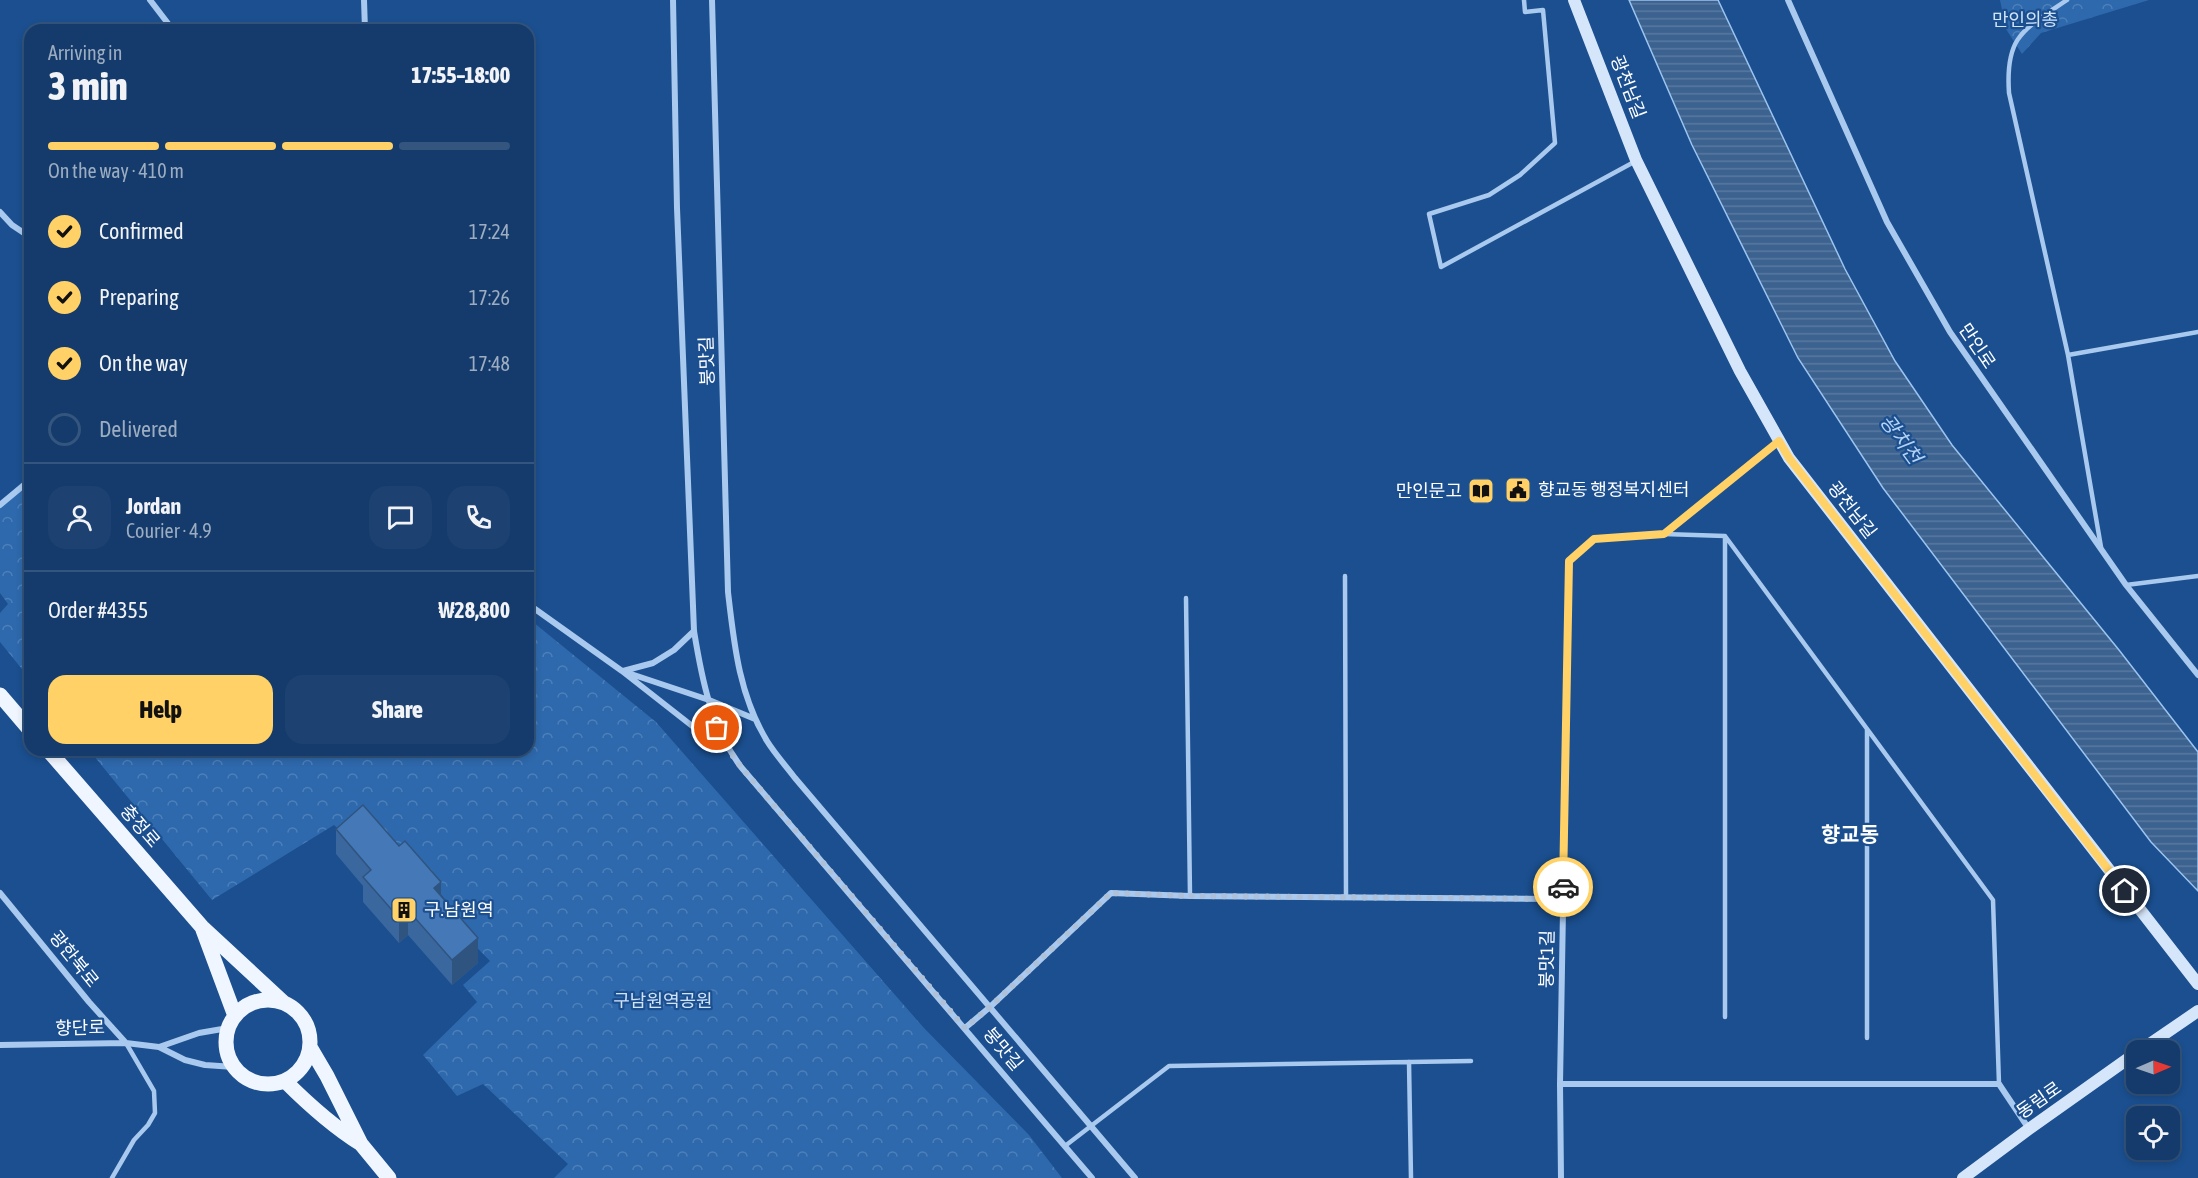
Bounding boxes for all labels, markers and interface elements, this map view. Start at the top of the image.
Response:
park label: 만인의총 [1992,9,2058,30]
text: Arriving in [48,41,122,64]
street label: 광천남길 [1607,52,1650,122]
text: 17:55–18:00 [411,62,510,88]
text: 3 min [48,64,128,108]
text: On the way · 410 m [48,159,184,182]
icon: check [48,215,81,248]
text: Confirmed [99,218,184,244]
text: 17:24 [469,220,510,243]
icon: check [48,281,81,314]
text: Preparing [99,284,179,310]
text: 17:26 [469,286,510,309]
street label: 만인로 [1955,319,2000,372]
street label: 붕맛길 [695,336,718,386]
icon: check [48,347,81,380]
text: On the way [99,350,188,376]
text: 17:48 [469,352,510,375]
water label: 광치천 [1876,410,1928,470]
text: Delivered [99,416,178,442]
public building icon: 향교동 행정복지센터 [1503,475,1533,505]
library icon: 만인문고 [1466,476,1496,506]
street label: 광천남길 [1824,477,1881,542]
place label: 향교동 행정복지센터 [1538,479,1690,500]
place label: 만인문고 [1396,480,1462,501]
button: person [48,486,111,549]
button: chat [369,486,432,549]
button: phone [447,486,510,549]
text: Jordan [126,493,181,519]
text: Courier · 4.9 [126,519,212,542]
text: Order #4355 [48,597,148,623]
text: ₩28,800 [438,597,510,623]
button: Help [48,675,273,744]
button: Share [285,675,510,744]
pin [691,702,742,753]
icon: bag [700,711,733,744]
street label: 충정로 [116,800,165,851]
district label: 향교동 [1821,822,1879,846]
courier [1533,857,1593,917]
pin [2099,865,2150,916]
icon: car [1547,871,1580,904]
icon: home [2108,874,2141,907]
building icon: 구.남원역 [389,895,419,925]
place label: 구.남원역 [424,899,493,920]
street label: 광한북로 [45,926,103,991]
street label: 붕맛1길 [1535,930,1558,988]
park label: 구남원역공원 [613,990,713,1011]
street label: 향단로 [55,1017,105,1038]
street label: 붕맛길 [979,1023,1027,1074]
north arrow [2126,1040,2180,1094]
map controls [2126,1040,2180,1160]
street label: 동림로 [2012,1077,2065,1122]
button: locate [2126,1106,2180,1160]

